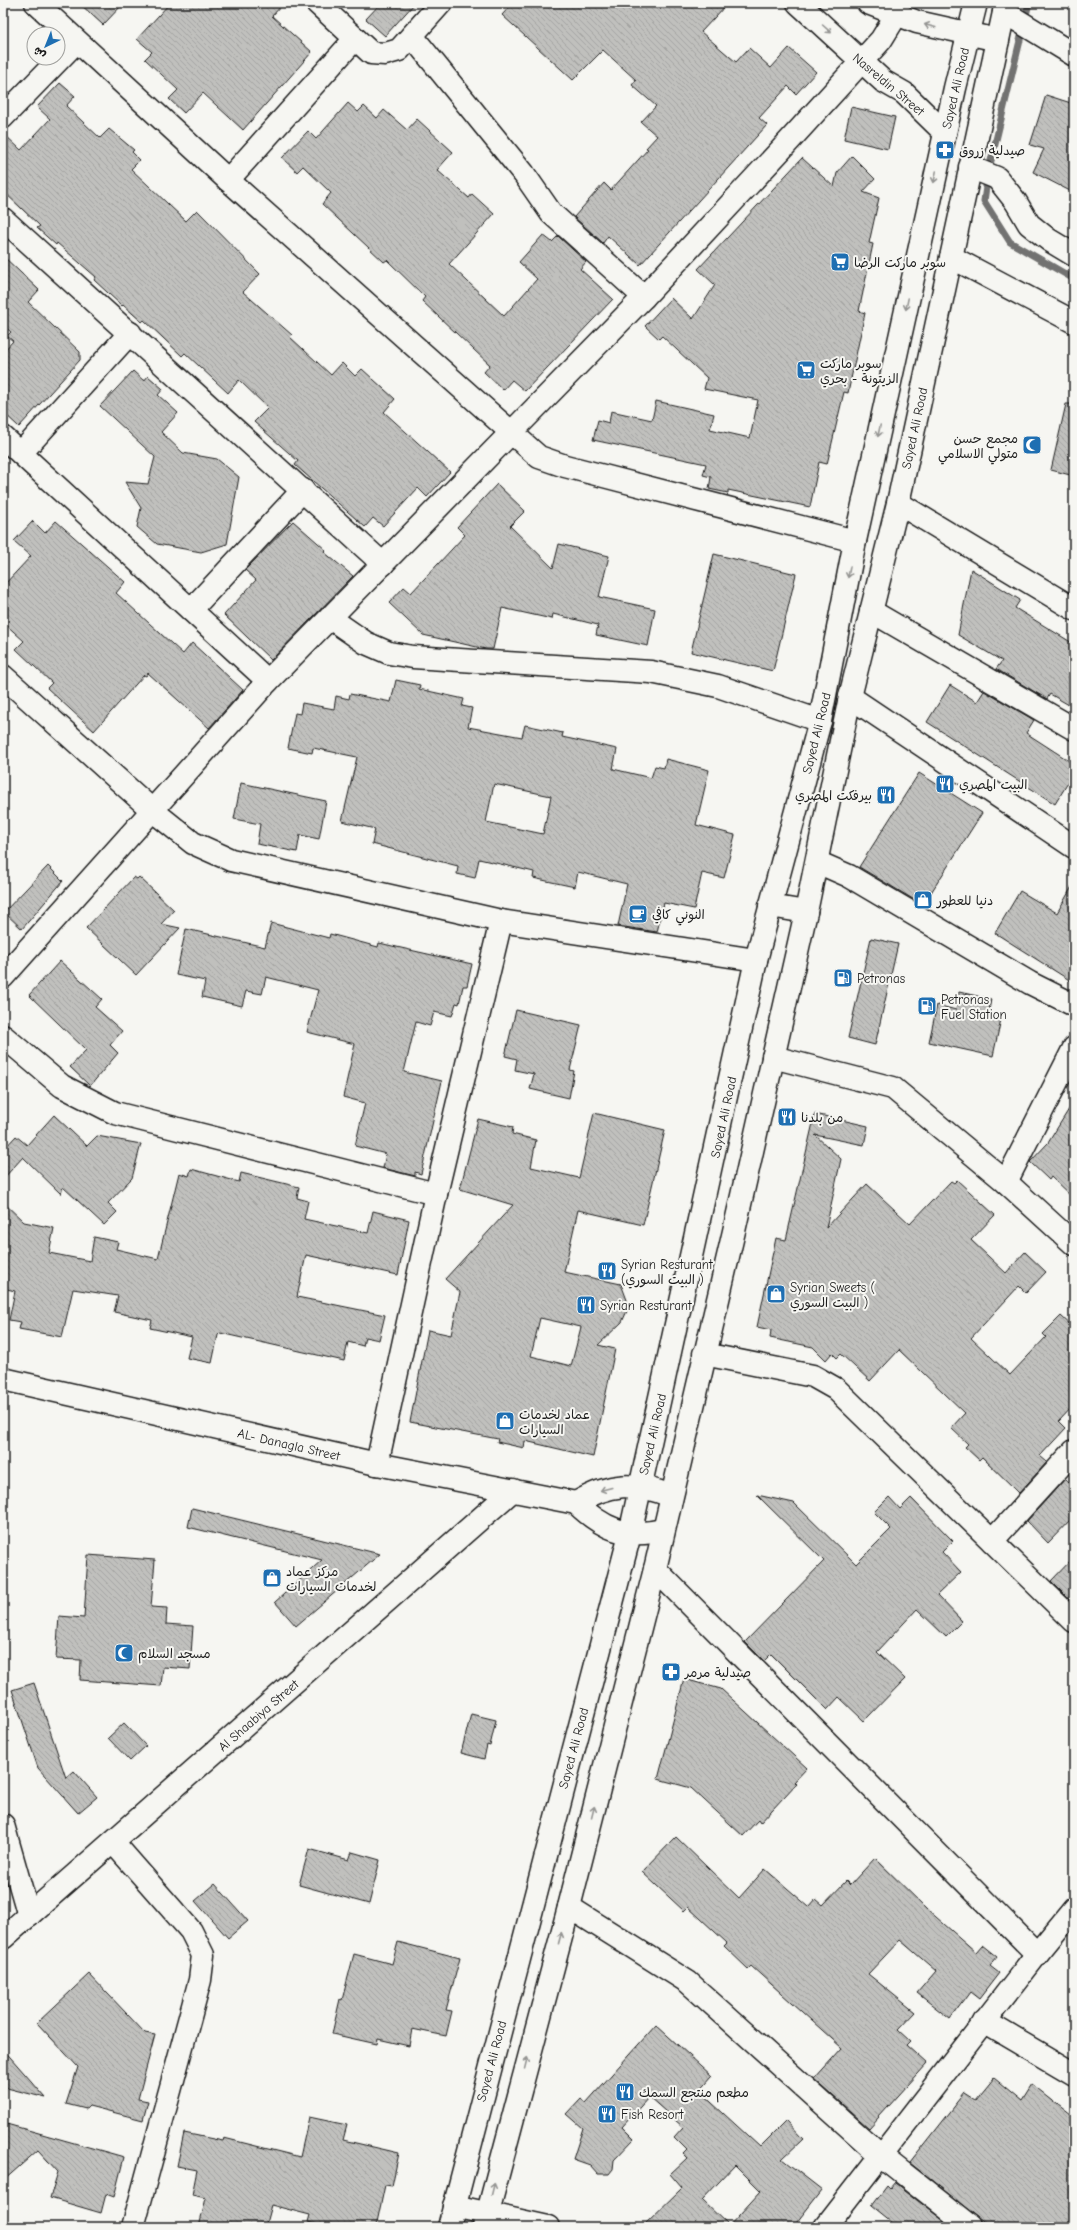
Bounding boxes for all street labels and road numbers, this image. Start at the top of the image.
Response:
street label: Sayed Ali Road [939,46,972,130]
street label: Nasreldin Street [850,50,929,120]
street label: Sayed Ali Road [899,386,930,470]
street label: Sayed Ali Road [799,691,834,775]
street label: Sayed Ali Road [708,1075,739,1159]
street label: Sayed Ali Road [636,1392,669,1476]
street label: AL- Danagla Street [236,1425,343,1464]
street label: Al Shaabiya Street [215,1676,302,1754]
street label: Sayed Ali Road [555,1706,591,1790]
street label: Sayed Ali Road [473,2019,509,2103]

